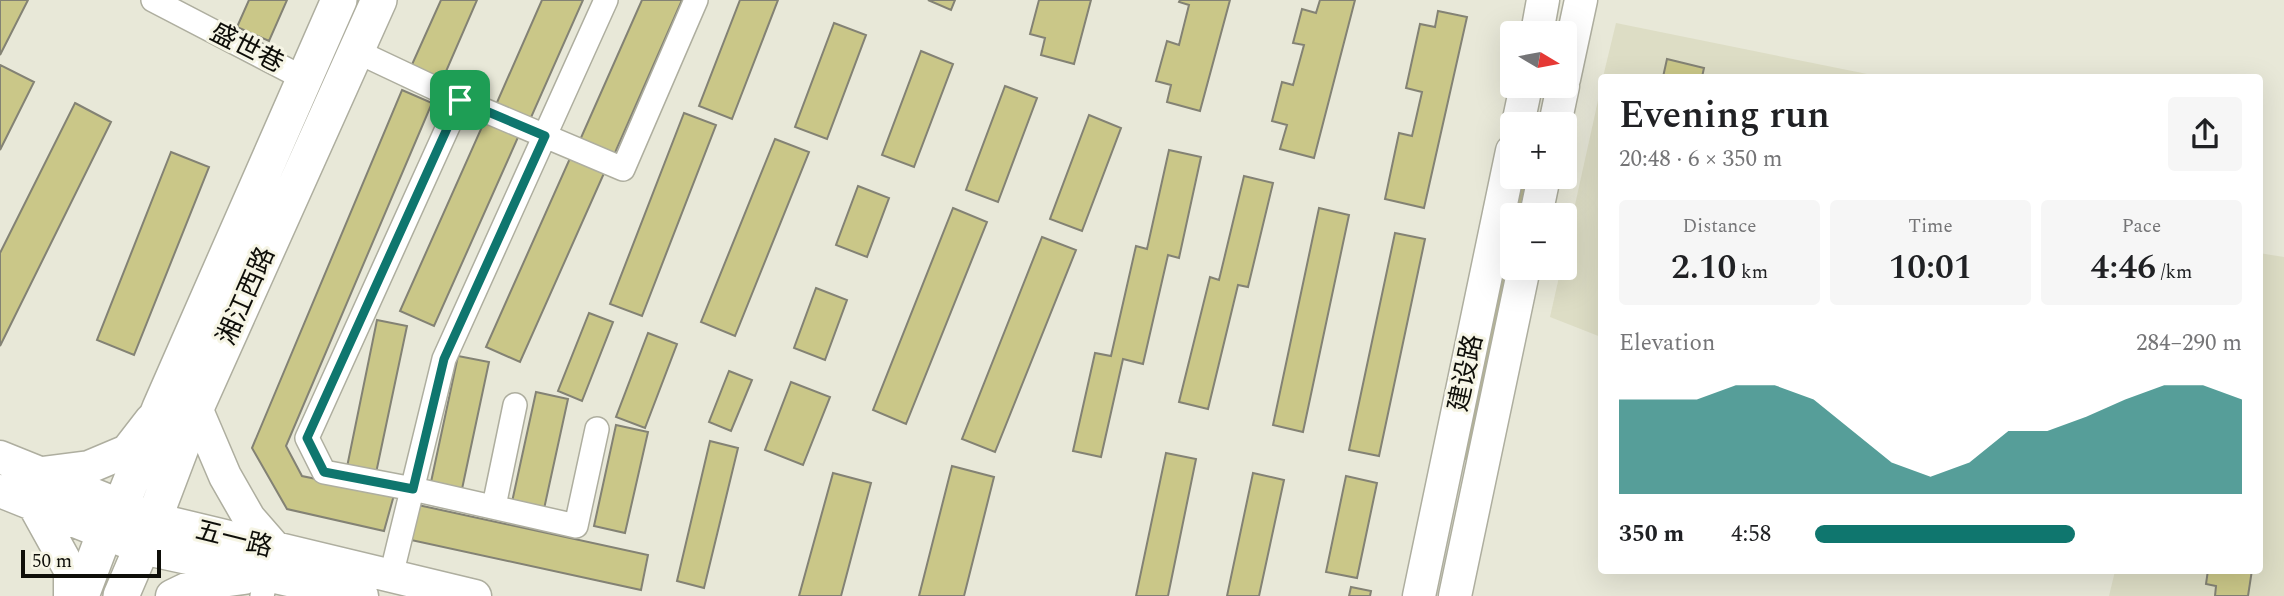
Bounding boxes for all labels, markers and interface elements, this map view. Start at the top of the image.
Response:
street label: 盛世巷 [203,12,291,84]
north arrow [1500,21,1577,98]
map controls [1500,21,1577,280]
pin [430,70,490,130]
icon: arrive [441,81,479,119]
text: Evening run [1619,87,1830,145]
button: share [2168,97,2242,171]
button: + [1500,112,1577,189]
text: 20:48 · 6 × 350 m [1619,142,1783,177]
button: − [1500,203,1577,280]
text: Distance [1682,212,1757,241]
text: Time [1908,212,1953,241]
text: Pace [2122,212,2161,241]
street label: 湘江西路 [207,240,285,352]
text: 2.10 [1671,241,1736,294]
text: 10:01 [1888,241,1973,294]
text: 4:46 [2091,241,2156,294]
text: km [1736,258,1768,287]
text: /km [2156,258,2192,287]
text: Elevation [1619,326,1715,361]
text: 284–290 m [2136,326,2242,361]
street label: 建设路 [1438,331,1494,415]
street label: 五一路 [191,510,277,568]
text: 350 m [1619,517,1684,552]
text: 4:58 [1731,517,1771,552]
scale bar [21,547,161,579]
text: 50 m [32,547,72,576]

